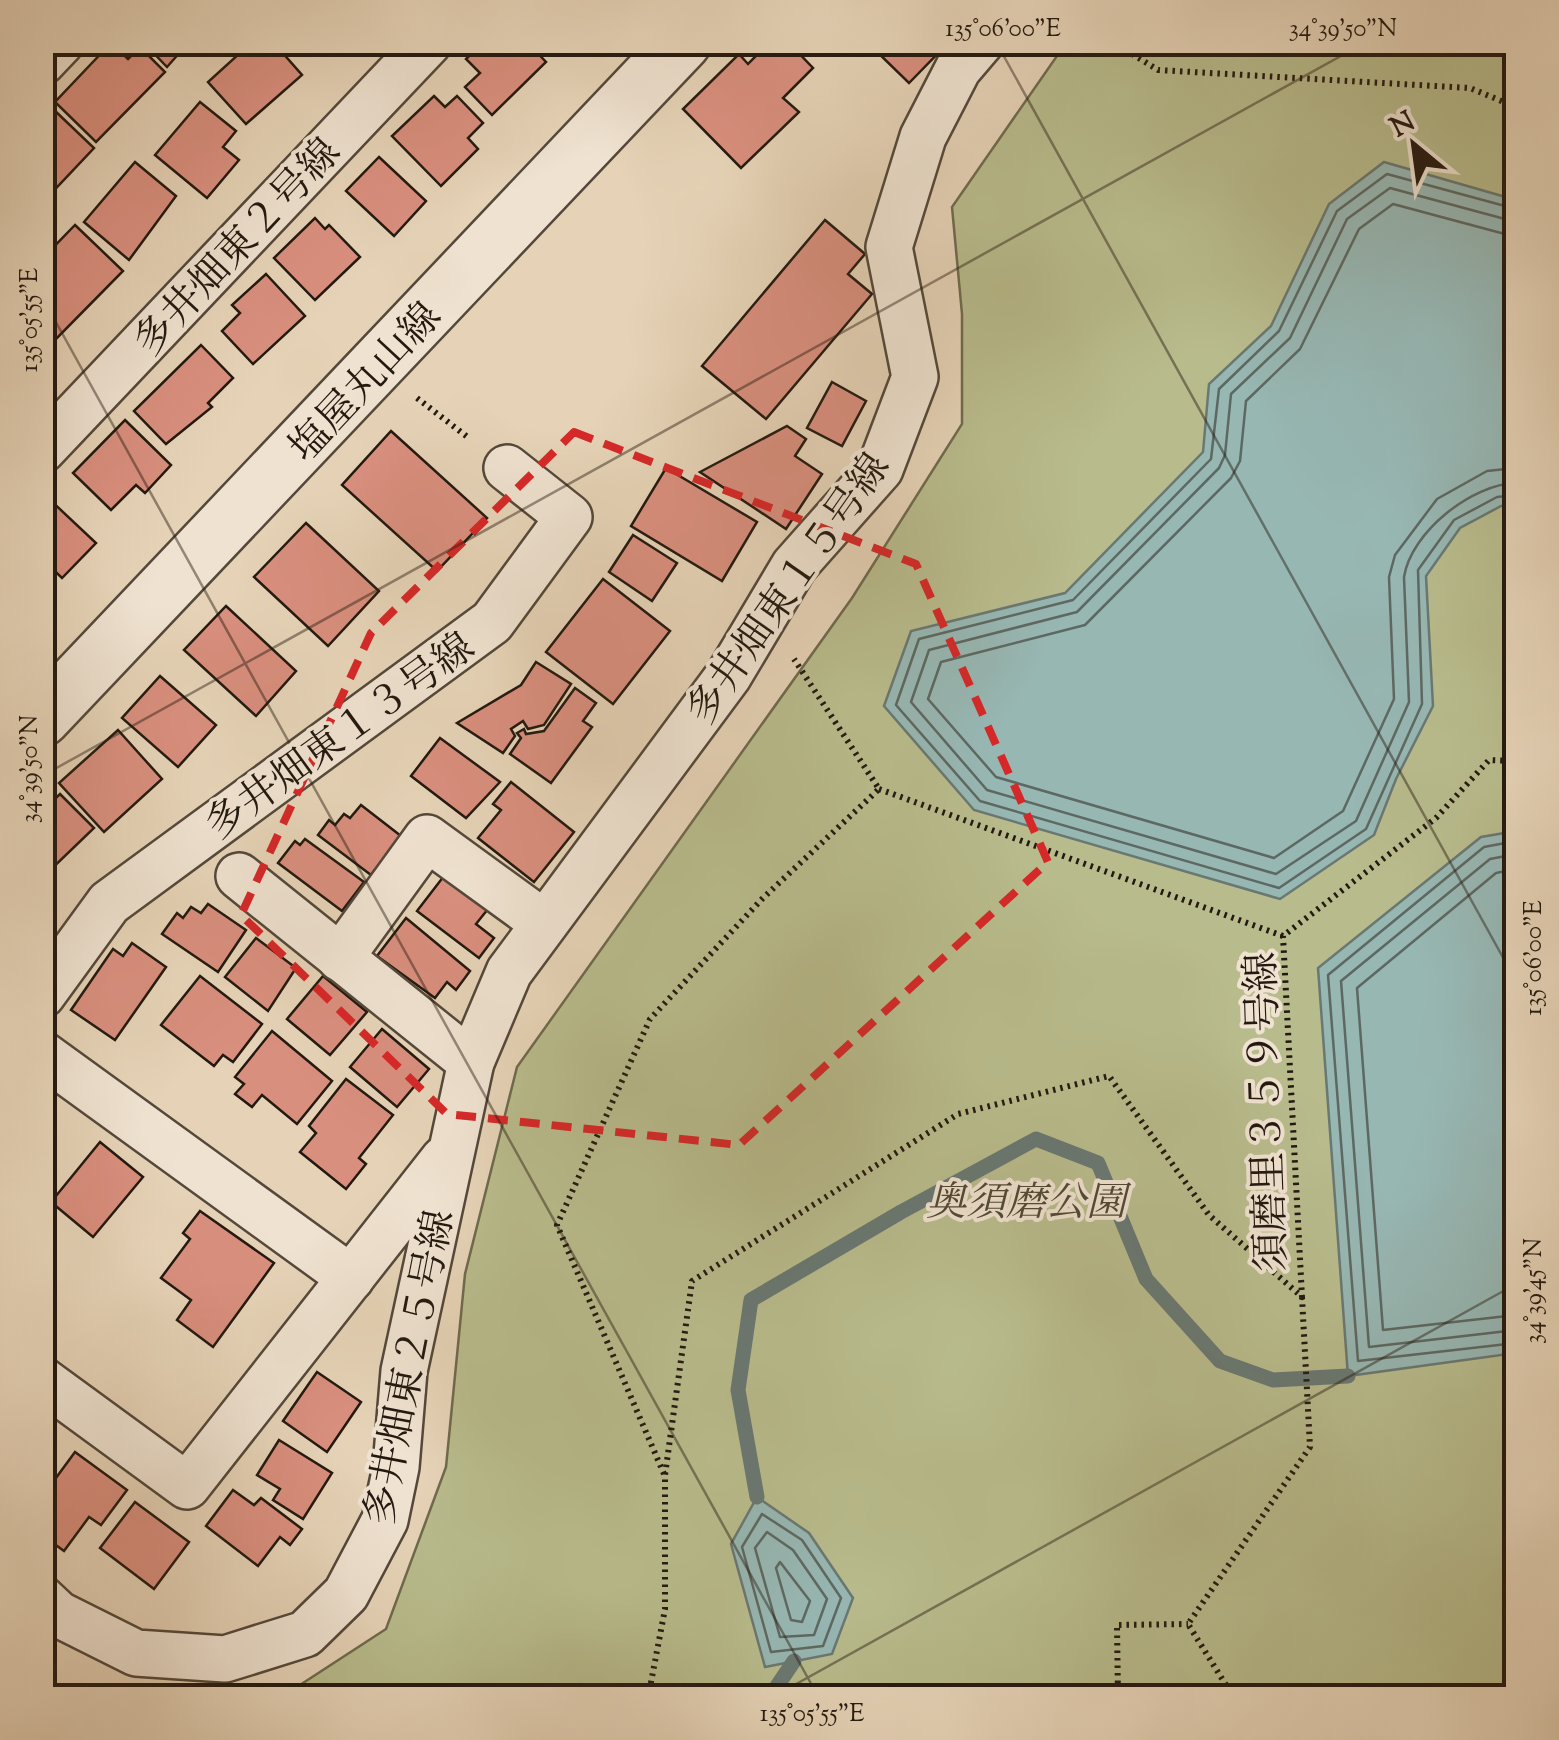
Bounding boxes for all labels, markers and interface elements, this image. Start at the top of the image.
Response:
text: 135°06'00"E [945,12,1061,48]
text: 34°39'50"N [1289,12,1397,48]
north arrow [1364,95,1464,195]
text: N [1384,103,1423,149]
street label: 多井畑東２号線 [123,127,356,371]
text: 135°05'55"E [13,268,49,372]
street label: 塩屋丸山線 [278,291,456,477]
street label: 多井畑東１５号線 [676,443,906,738]
street label: 多井畑東１３号線 [195,622,488,856]
text: 34°39'50"N [13,715,49,823]
text: 135°06'00"E [1517,900,1553,1016]
street label: 須磨里３５９号線 [1235,951,1304,1273]
park label: 奥須磨公園 [926,1177,1132,1234]
street label: 多井畑東２５号線 [354,1205,471,1530]
text: 34°39'45"N [1517,1238,1553,1344]
text: 135°05'55"E [760,1697,864,1733]

